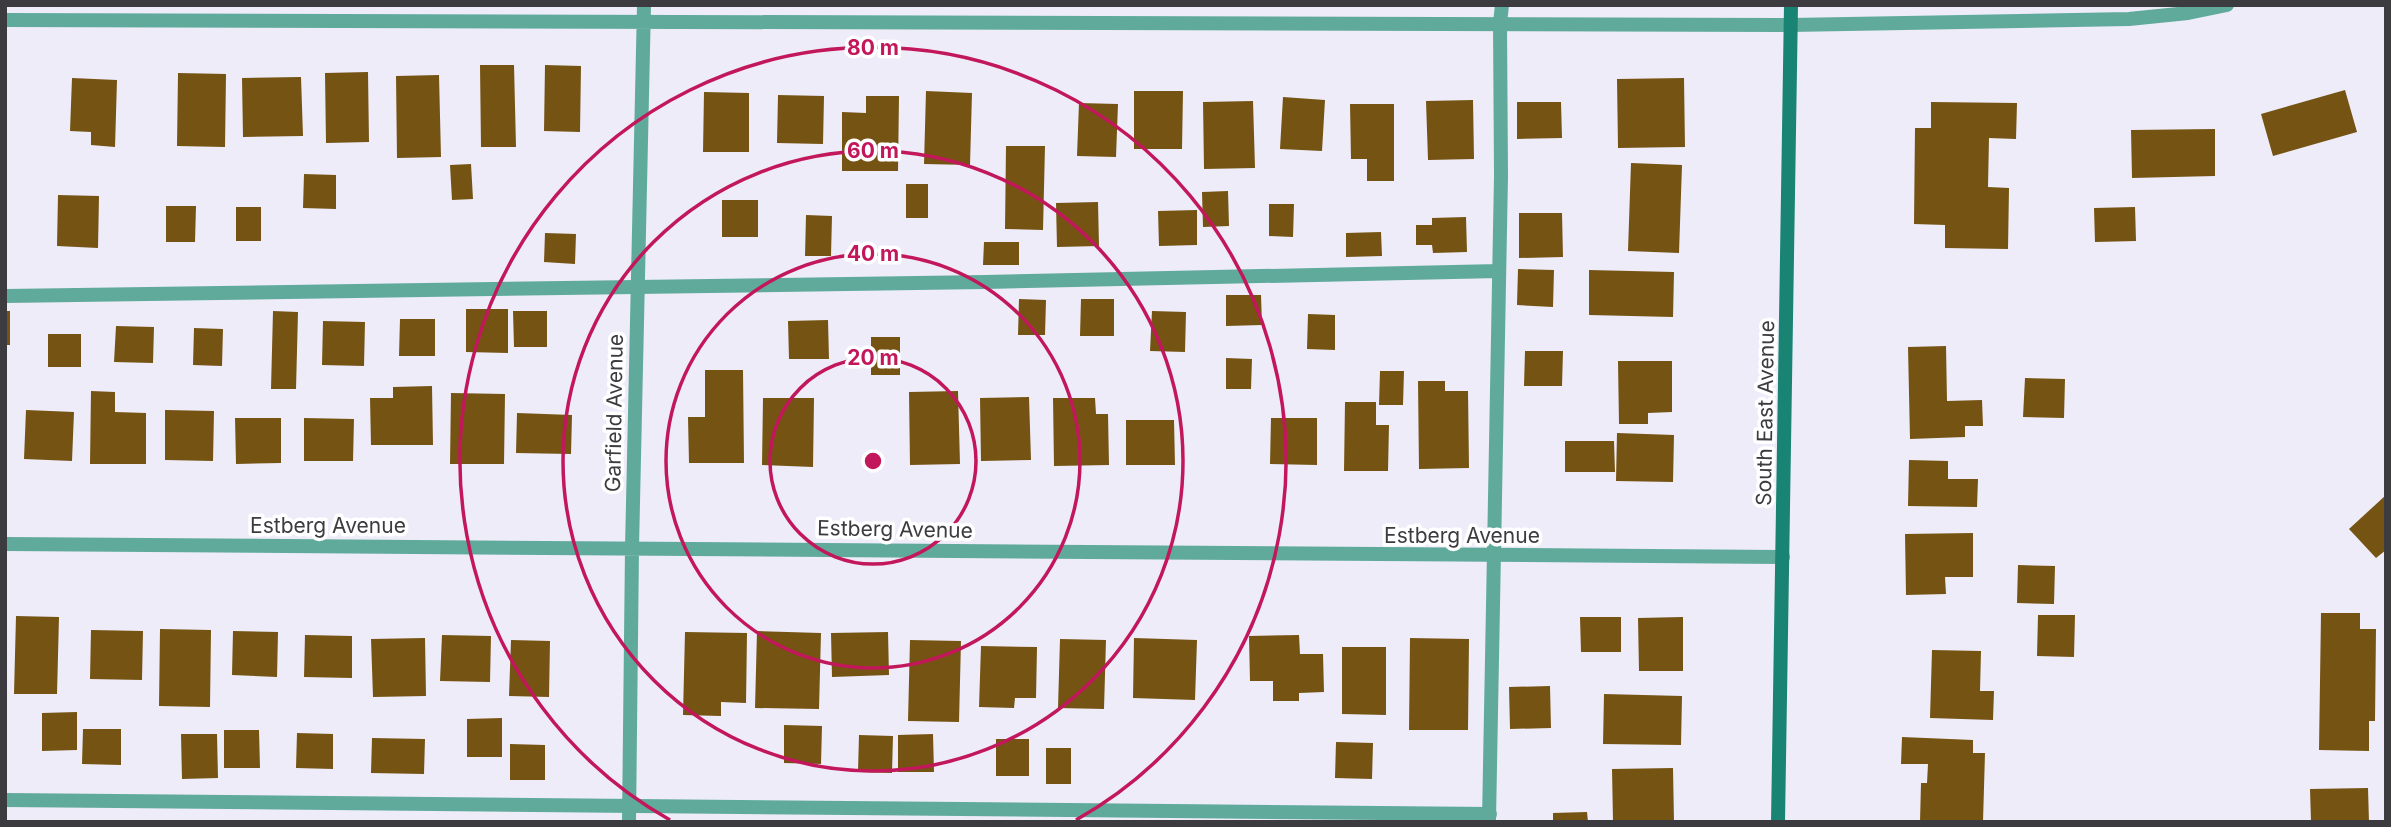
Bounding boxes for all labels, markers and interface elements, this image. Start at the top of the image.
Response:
text: 80 m [847,35,899,60]
text: 60 m [847,138,899,163]
text: 40 m [847,241,899,266]
street label: South East Avenue [1751,320,1779,506]
street label: Garfield Avenue [600,334,628,492]
text: 20 m [847,345,899,370]
centre of rings [861,449,885,473]
street label: Estberg Avenue [250,513,406,538]
street label: Estberg Avenue [817,515,973,543]
street label: Estberg Avenue [1384,523,1540,548]

